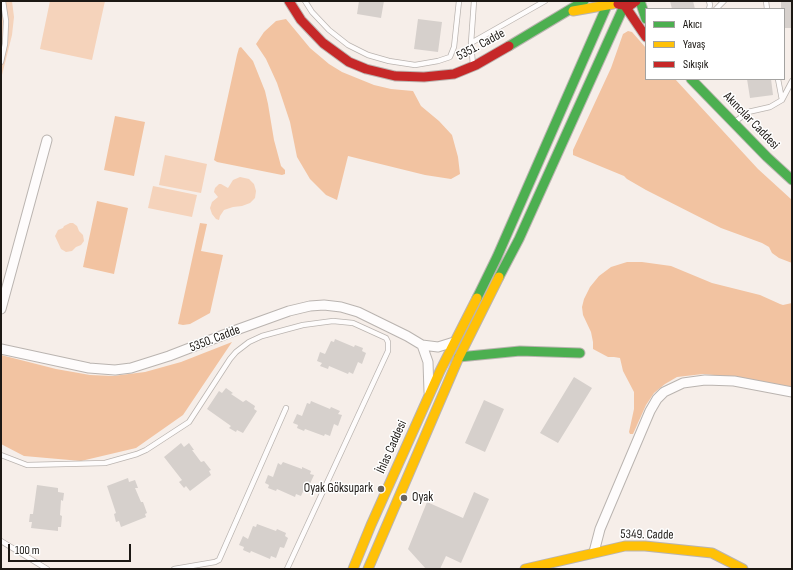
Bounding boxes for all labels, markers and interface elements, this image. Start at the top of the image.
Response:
legend [645,8,785,80]
text: Akıcı [683,17,702,32]
street label: 5351. Cadde [454,26,508,64]
text: Yavaş [683,37,705,52]
text: Sıkışık [683,57,708,72]
street label: Akıncılar Caddesi [720,89,782,153]
street label: 5350. Cadde [187,322,243,356]
street label: İhlas Caddesi [373,418,411,476]
place label: Oyak Göksupark [304,481,373,497]
marker: Oyak Göksupark [376,484,386,494]
place label: Oyak [412,490,433,506]
marker: Oyak [399,493,409,503]
street label: 5349. Cadde [620,527,674,543]
scale bar [10,536,133,562]
text: 100 m [15,543,40,558]

